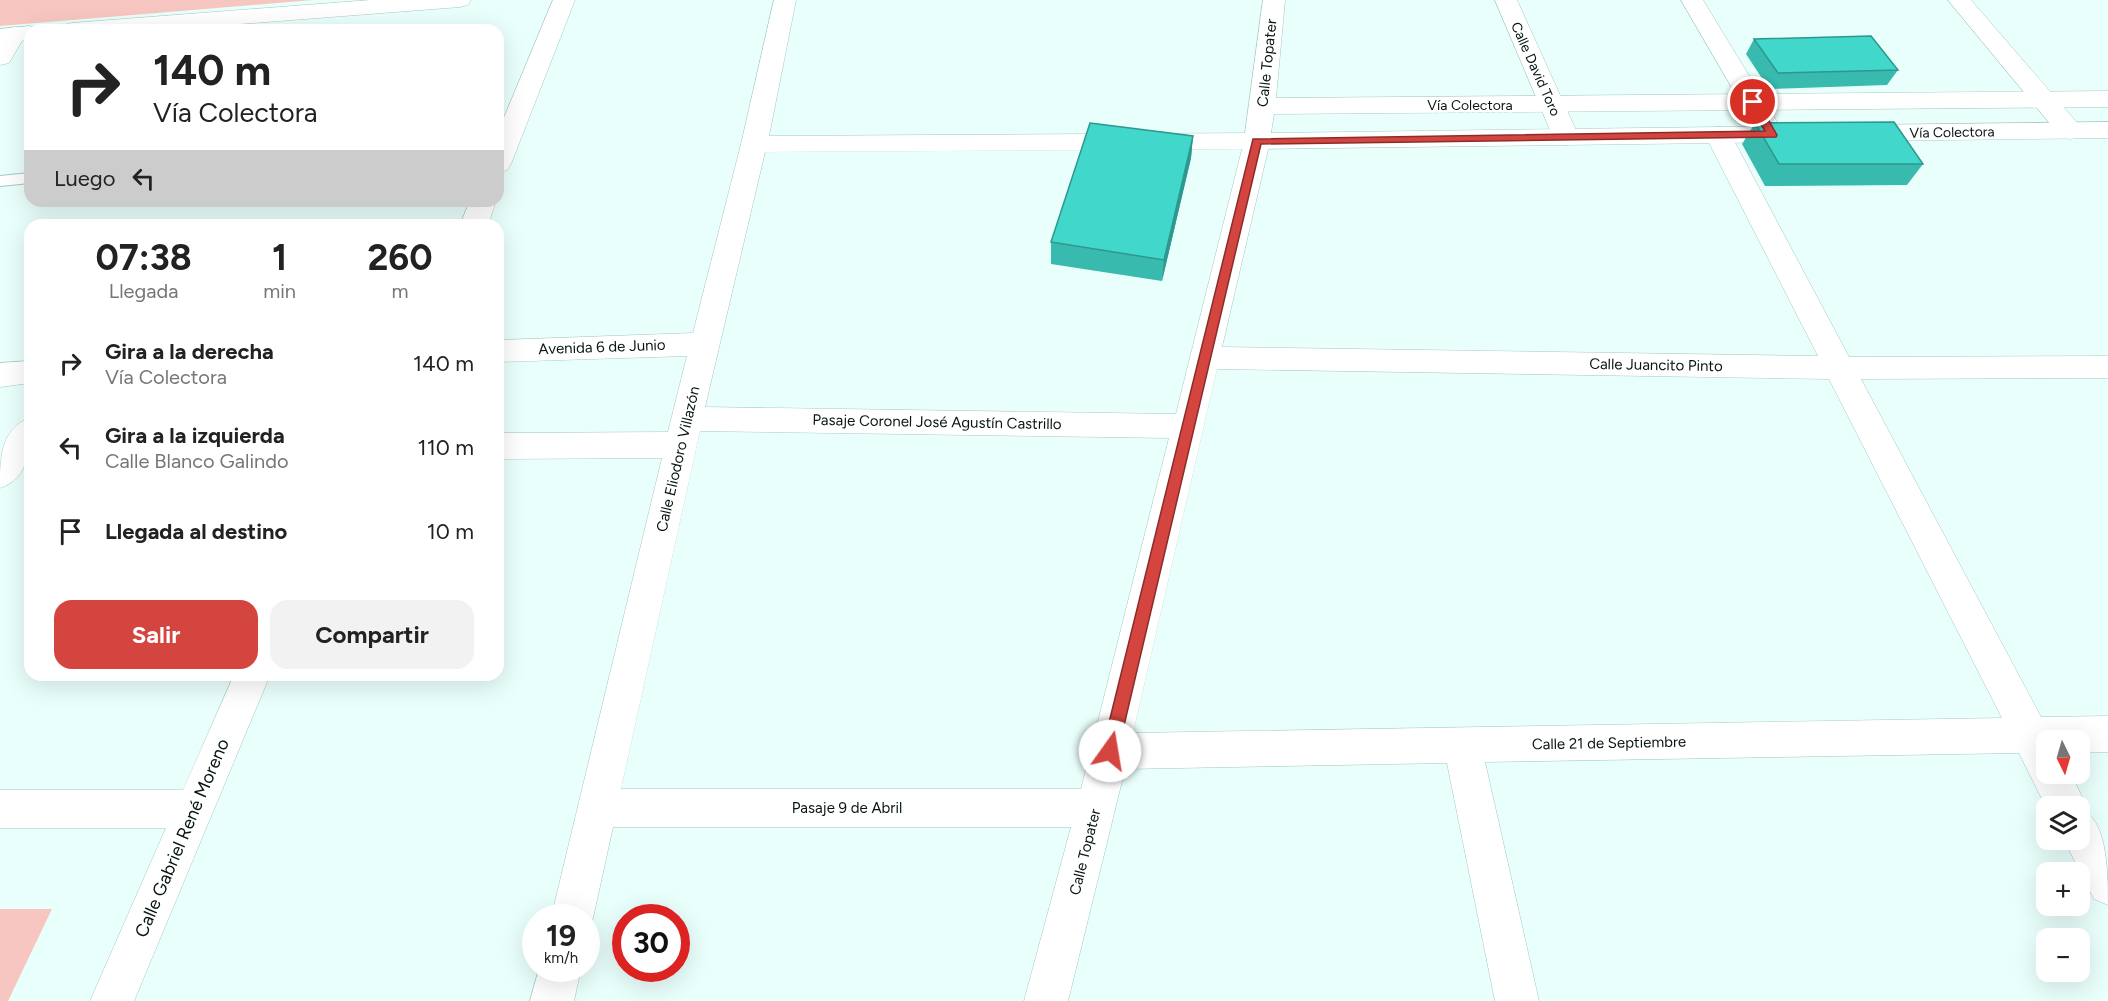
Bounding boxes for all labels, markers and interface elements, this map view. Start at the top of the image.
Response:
street label: Calle Topater [1253,18,1281,108]
street label: Calle David Toro [1507,20,1564,119]
text: 140 m [153,45,271,96]
icon: right [54,48,132,126]
pin [1727,76,1778,127]
icon: arrive [1736,85,1769,118]
text: Vía Colectora [153,96,318,129]
street label: Vía Colectora [1427,97,1513,114]
street label: Vía Colectora [1909,123,1995,142]
icon: left [127,162,160,195]
text: Luego [54,165,115,192]
text: 07:38 [95,236,192,279]
text: 1 [272,236,287,279]
text: 260 [367,236,433,279]
text: Llegada [109,279,178,303]
text: min [263,279,296,303]
text: m [391,279,409,303]
street label: Avenida 6 de Junio [538,336,666,358]
text: Gira a la derecha [105,338,274,365]
icon: right [54,347,87,380]
text: 140 m [413,350,474,377]
street label: Calle Juancito Pinto [1589,355,1723,375]
text: Vía Colectora [105,365,227,389]
street label: Calle Eliodoro Villazón [652,384,704,534]
street label: Pasaje Coronel José Agustín Castrillo [812,411,1062,433]
text: Gira a la izquierda [105,422,285,449]
icon: left [54,431,87,464]
text: 110 m [418,434,474,461]
text: Calle Blanco Galindo [105,449,289,473]
icon: arrive [54,515,87,548]
text: Llegada al destino [105,518,287,545]
text: 10 m [427,518,474,545]
button: Salir [54,600,258,669]
button: Compartir [270,600,474,669]
position arrow [1078,719,1142,783]
north arrow [2036,730,2090,784]
map controls [2036,730,2090,982]
street label: Calle 21 de Septiembre [1532,733,1686,753]
street label: Calle Gabriel René Moreno [130,735,234,941]
button: layers [2036,796,2090,850]
street label: Pasaje 9 de Abril [792,799,902,817]
street label: Calle Topater [1066,807,1104,897]
button: + [2036,862,2090,916]
speed limit sign: 30 [612,904,690,982]
text: 19 [546,917,576,954]
button: − [2036,928,2090,982]
text: km/h [544,949,578,967]

